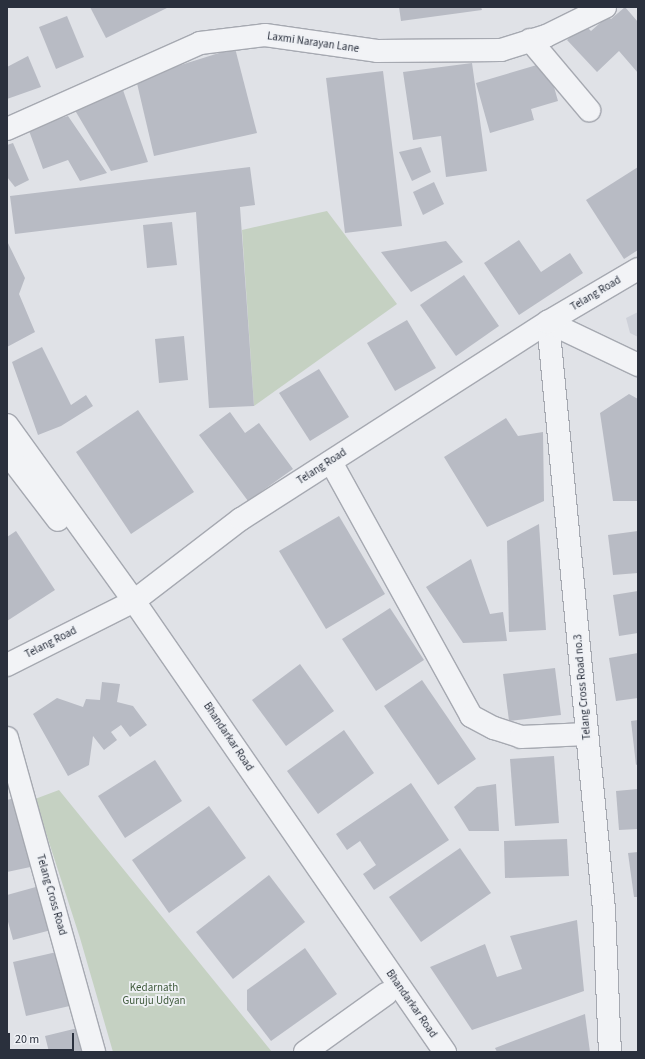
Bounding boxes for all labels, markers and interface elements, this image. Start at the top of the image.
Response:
street label: Laxmi Narayan Lane [266,30,360,56]
street label: Telang Road [568,274,624,314]
street label: Telang Road [295,446,349,488]
street label: Telang Road [23,624,79,662]
street label: Telang Cross Road no.3 [572,634,594,740]
street label: Bhandarkar Road [200,700,256,774]
street label: Telang Cross Road [33,853,69,937]
street label: Bhandarkar Road [383,967,439,1041]
park label: Kedarnath Guruju Udyan [122,982,186,1008]
scale bar [10,1025,76,1051]
text: 20 m [15,1031,39,1048]

